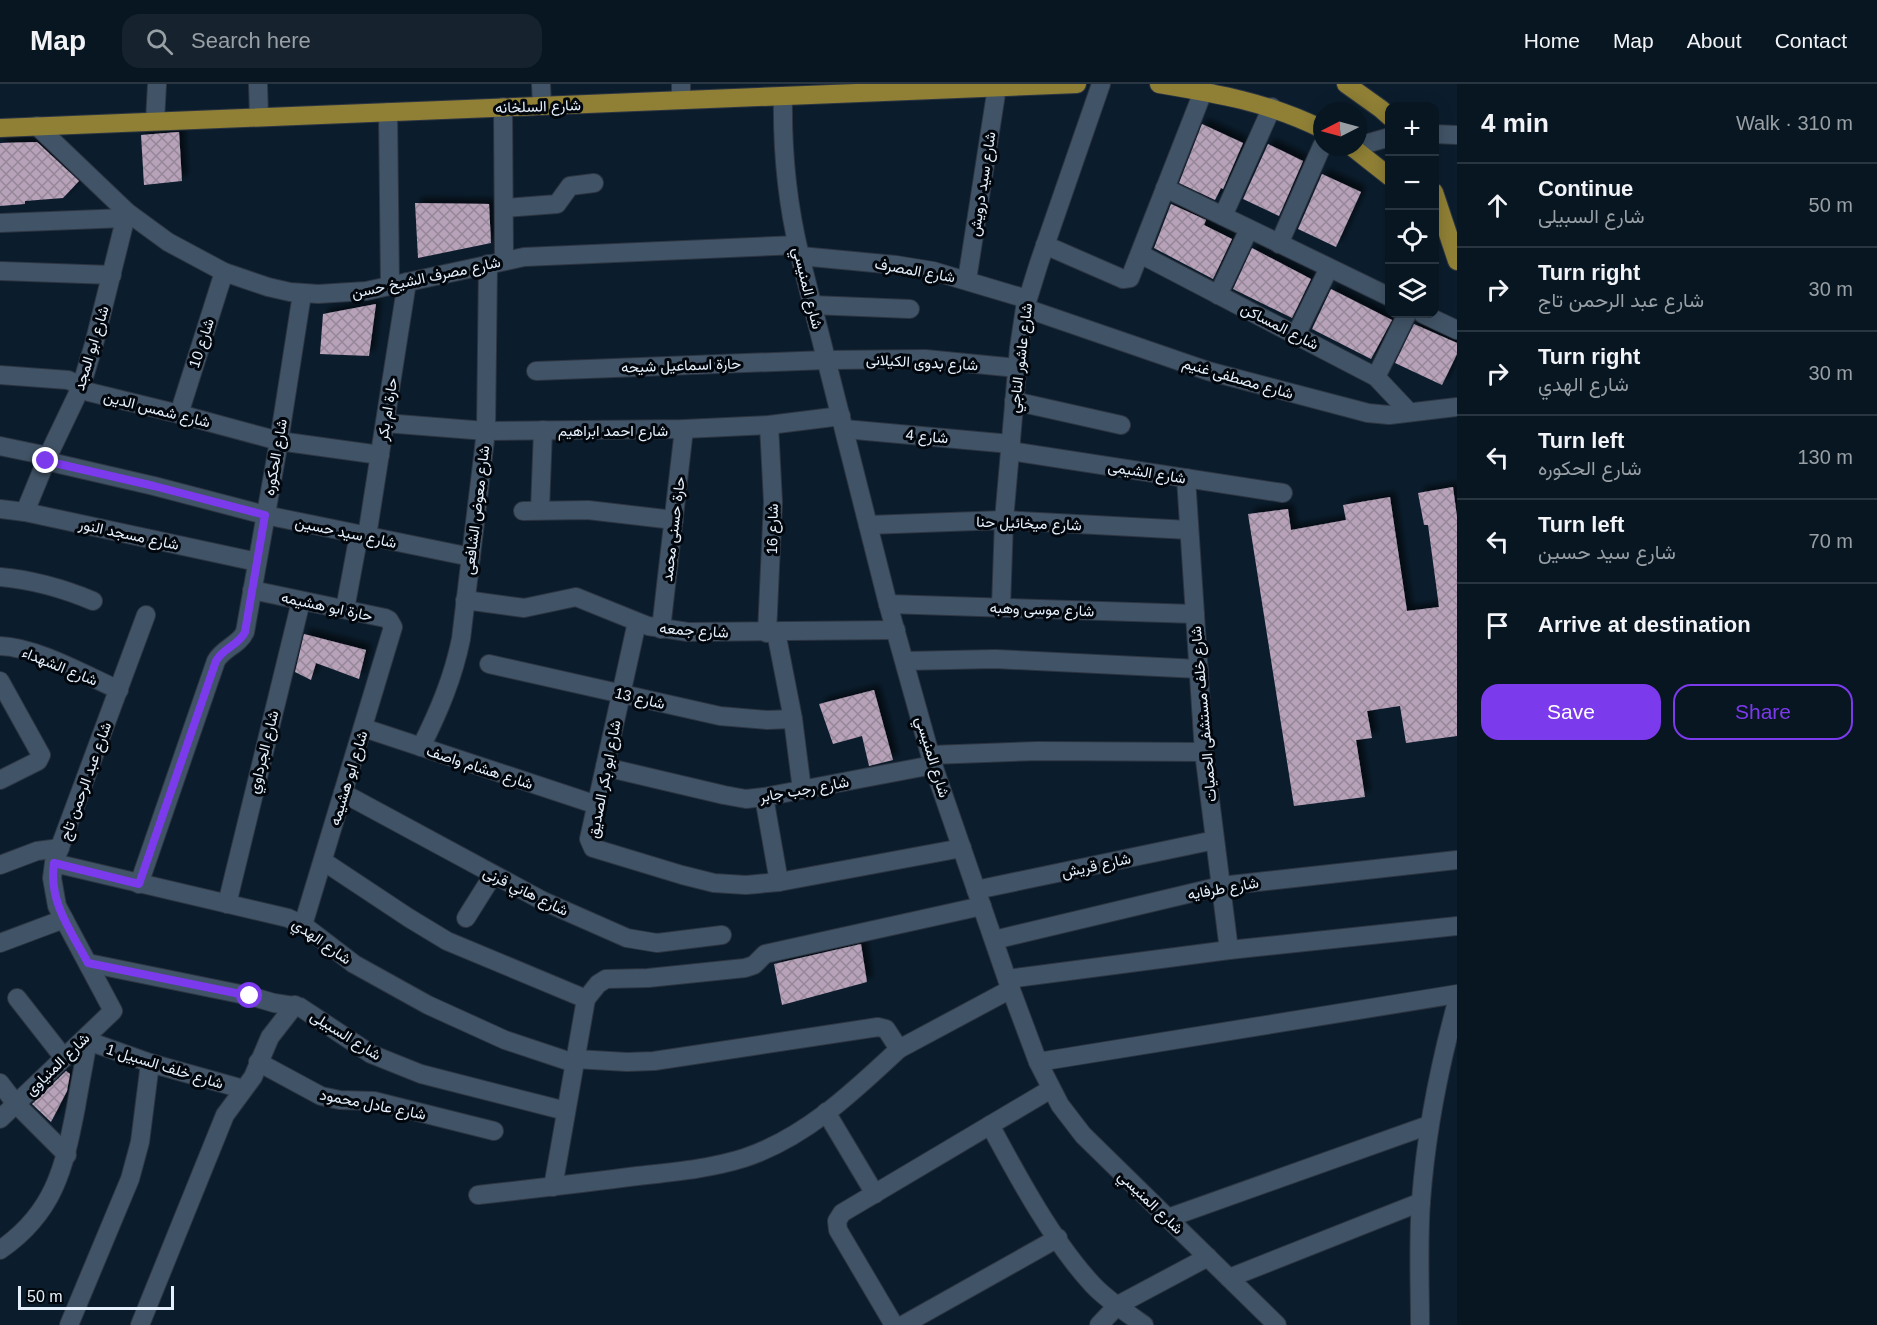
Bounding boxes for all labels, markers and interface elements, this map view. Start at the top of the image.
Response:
search box [122,14,542,68]
text: Map [30,25,86,56]
icon: search [143,25,176,58]
text: Search here [191,28,311,53]
text: Home [1524,29,1580,52]
text: Map [1613,29,1654,52]
text: About [1687,29,1742,52]
text: Contact [1775,29,1847,52]
street label: شارع السلخانه [495,96,581,119]
north arrow [1313,102,1367,156]
map controls [1385,102,1439,318]
button: + [1385,102,1439,156]
text: 4 min [1481,108,1549,138]
text: Walk · 310 m [1736,112,1853,134]
street label: شارع سيد درويش [965,130,1002,238]
button: − [1385,156,1439,210]
text: Continue [1538,176,1633,201]
icon: ahead [1481,189,1514,222]
text: 50 m [1809,194,1853,216]
text: شارع السبيلى [1538,205,1645,227]
button: locate [1385,210,1439,264]
street label: شارع المنيسي [785,245,826,332]
street label: شارع مصرف الشيخ حسن [350,253,503,304]
street label: شارع المصرف [873,255,957,288]
text: Turn right [1538,260,1640,285]
button: layers [1385,264,1439,318]
icon: right [1481,273,1514,306]
text: 30 m [1809,278,1853,300]
text: شارع عبد الرحمن تاج [1538,289,1704,311]
street label: شارع المساكن [1237,299,1322,356]
street label: شارع عاشور الناجي [1005,302,1040,414]
street label: شارع ابو المجد [70,303,115,393]
street label: شارع 10 [185,316,220,371]
text: Turn right [1538,344,1640,369]
street label: شارع بدوى الكيلانى [865,351,979,376]
street label: حارة اسماعيل شيحه [621,354,741,377]
street label: شارع مصطفى غنيم [1180,354,1296,405]
icon: right [1481,357,1514,390]
text: 30 m [1809,362,1853,384]
text: شارع الهدي [1538,373,1629,395]
street label: حارة ام بكر [373,376,402,443]
street label: شارع شمس الدين [101,388,212,433]
street label: شارع الحكوره [260,417,293,497]
street label: شارع احمد ابراهيم [558,422,668,442]
street label: شارع 4 [905,426,949,449]
text: Turn left [1538,428,1624,453]
icon: left [1481,441,1514,474]
street label: شارع معوض الشافعى [460,444,495,576]
text: 130 m [1797,446,1853,468]
route end [32,447,58,473]
street label: شارع الشيمى [1106,457,1187,490]
text: شارع الحكوره [1538,457,1642,479]
street label: حارة حسنى محمد [658,476,690,583]
street label: شارع 16 [763,503,784,555]
text: Turn left [1538,512,1624,537]
street label: شارع سيد حسين [293,513,398,554]
street label: شارع ميخائيل حنا [976,513,1082,536]
street label: شارع مسجد النور [76,515,181,556]
icon: left [1481,525,1514,558]
text: 70 m [1809,530,1853,552]
text: شارع سيد حسين [1538,541,1676,563]
street label: حارة ابو هشيمه [280,588,374,625]
street label: شارع موسى وهبه [989,599,1095,622]
icon: arrive [1481,609,1514,642]
text: Arrive at destination [1538,612,1751,637]
street label: شارع جمعه [659,619,729,644]
street label: شارع خلف مستشفى الحميات [1187,625,1222,803]
street label: شارع الشهداء [19,643,100,692]
street label: شارع 13 [613,684,667,715]
button: Save [1481,684,1661,740]
button: Share [1673,684,1853,740]
street label: شارع الجرداوي [244,709,286,796]
street label: شارع المنيسي [908,715,953,801]
street label: شارع ابو بكر الصديق [584,718,627,840]
street label: شارع عبد الرحمن تاج [56,719,117,843]
street label: شارع ابو هشيمه [326,729,373,828]
street label: شارع هشام واصف [424,742,536,795]
street label: شارع رجب جابر [757,773,851,808]
street label: شارع قريش [1060,849,1133,884]
street label: شارع هاني قرنى [479,863,571,923]
street label: شارع طرفايه [1186,873,1261,906]
street label: شارع الهدي [286,914,355,972]
route start [236,982,262,1008]
street label: شارع السبيلى [306,1007,385,1066]
street label: شارع المنياوى [21,1029,95,1101]
street label: شارع خلف السبيل 1 [104,1040,226,1095]
street label: شارع عادل محمود [318,1085,428,1126]
street label: شارع المنيسي [1112,1167,1187,1241]
scale bar [18,1283,174,1310]
text: 50 m [27,1288,63,1305]

